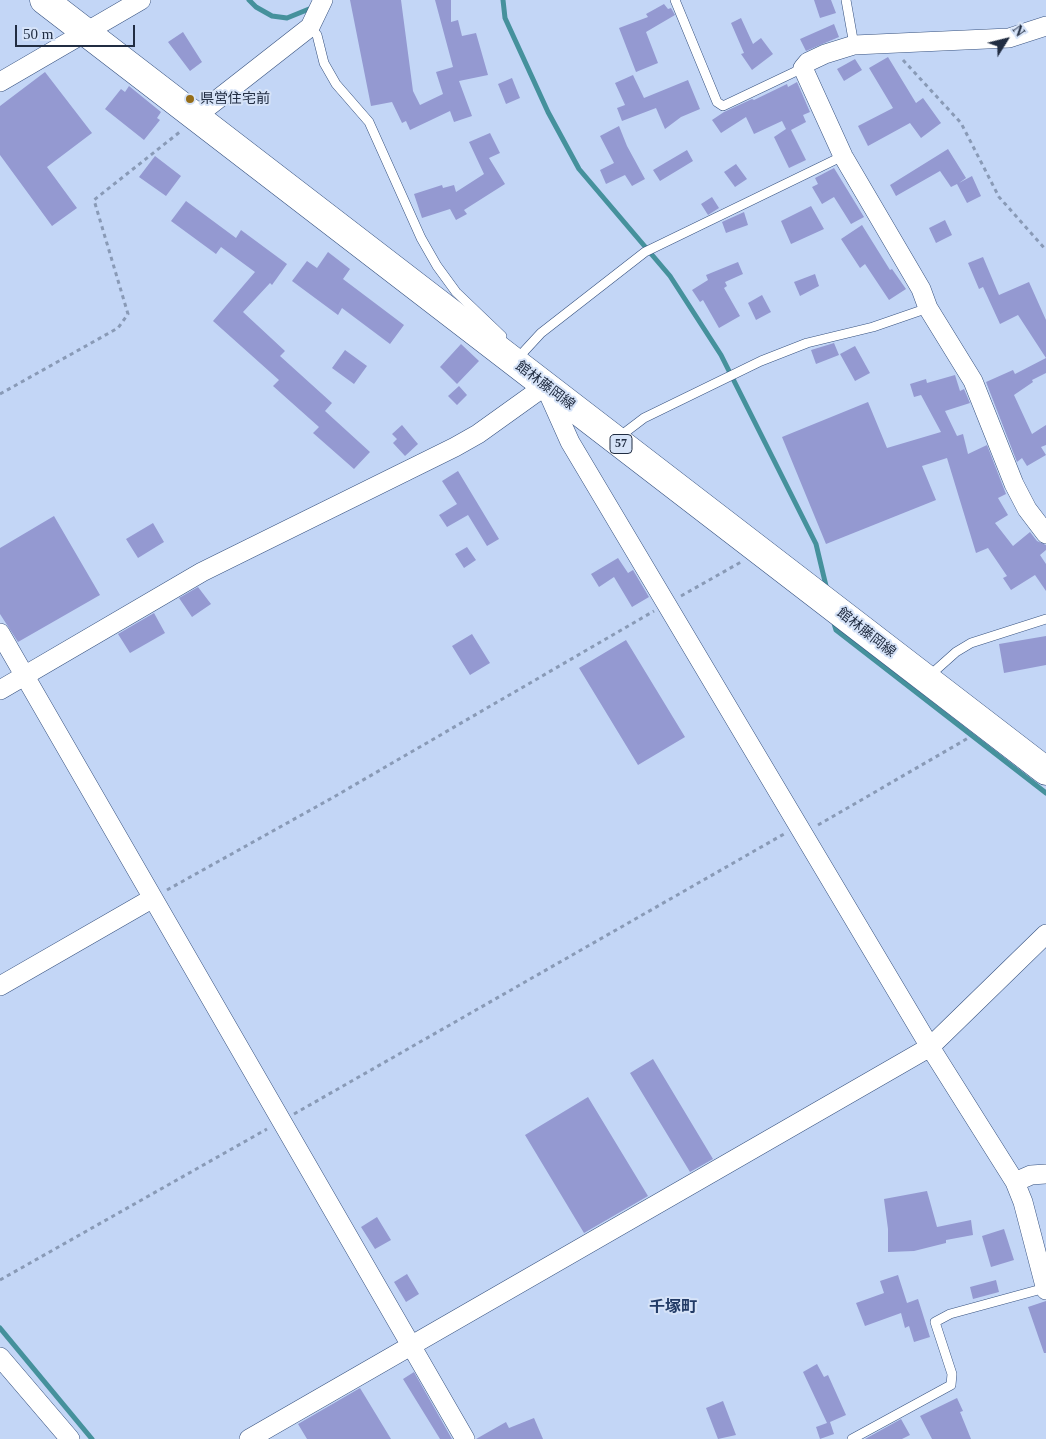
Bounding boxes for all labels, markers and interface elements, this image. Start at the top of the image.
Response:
scale bar [18,15,138,47]
north arrow [981,15,1031,65]
text: N [1009,22,1028,39]
text: 50 m [23,26,53,42]
place label: 県営住宅前 [200,91,270,107]
marker: 県営住宅前 [184,93,196,105]
street label: 館林藤岡線 [512,358,578,414]
road number: 57 [610,434,632,454]
street label: 館林藤岡線 [833,605,899,661]
district label: 千塚町 [649,1298,697,1318]

